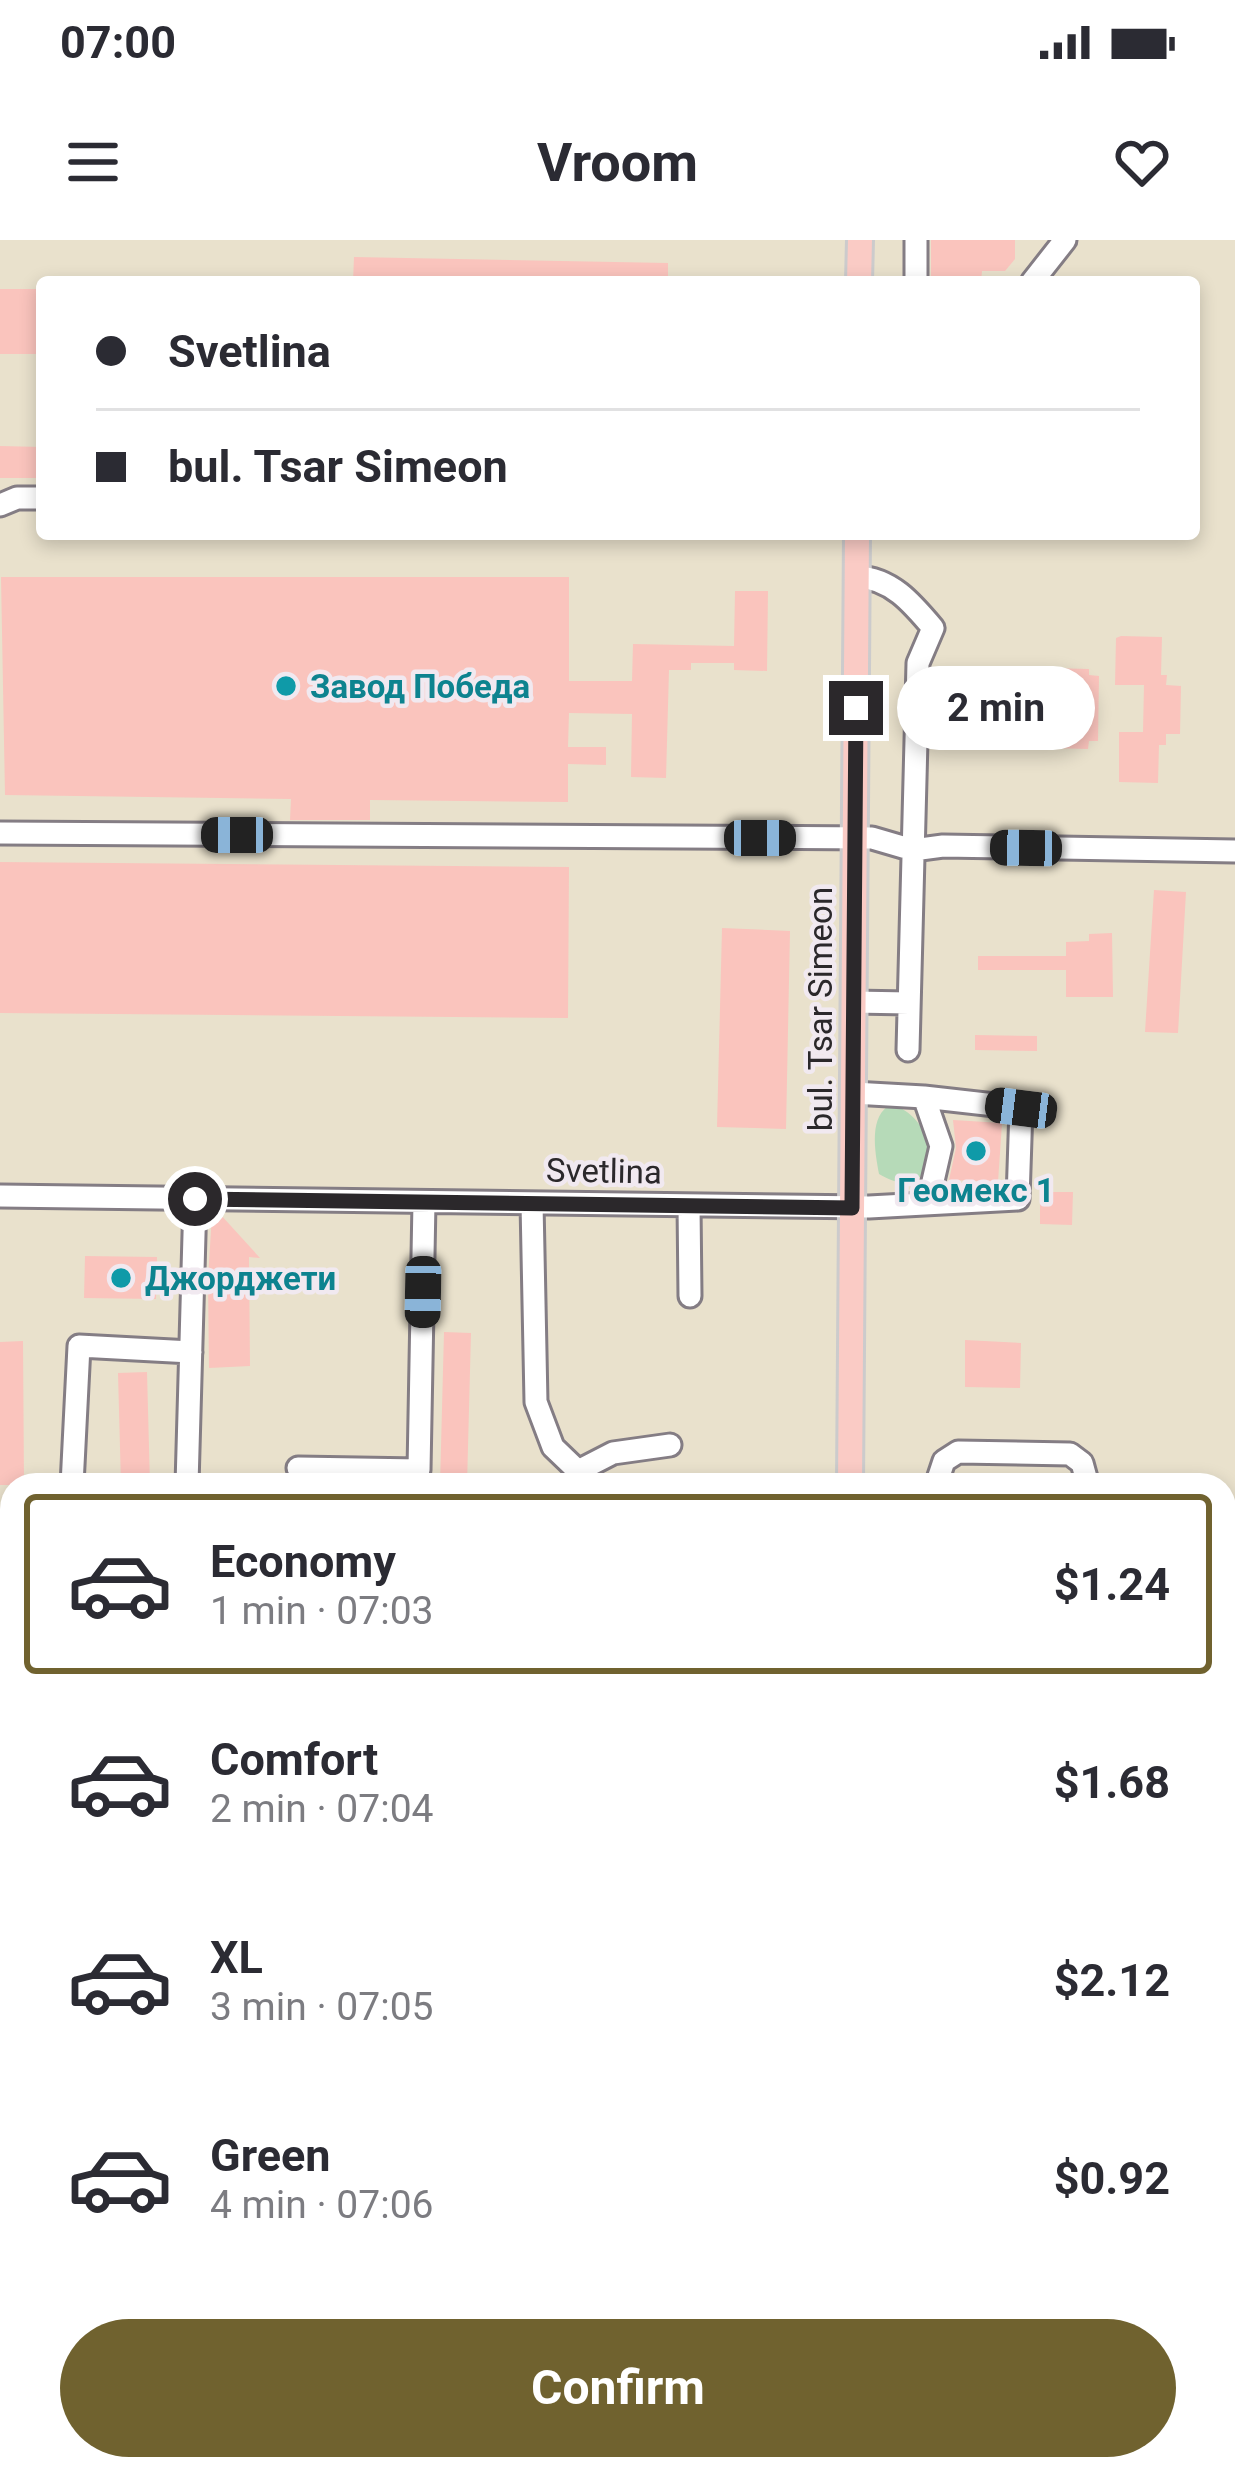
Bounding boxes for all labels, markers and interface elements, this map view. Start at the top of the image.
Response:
text: 07:00 [60,16,176,69]
icon: menu [60,129,126,195]
icon: heart [1109,129,1175,195]
text: Vroom [537,131,698,194]
text: Svetlina [168,325,331,378]
text: bul. Tsar Simeon [168,440,508,493]
callout: 2 min [898,666,1096,750]
place label: Завод Победа [310,667,530,706]
marker: Завод Победа [273,673,299,699]
route end [829,681,883,735]
text: 2 min [947,685,1045,731]
car [201,817,273,853]
car [724,820,796,856]
car [990,829,1062,867]
street label: bul. Tsar Simeon [801,887,840,1131]
car [983,1086,1059,1130]
marker: Геомекс 1 [963,1138,989,1164]
street label: Svetlina [546,1150,662,1192]
place label: Геомекс 1 [897,1171,1055,1210]
route start [168,1172,222,1226]
car [404,1256,442,1328]
place label: Джорджети [145,1259,336,1298]
marker: Джорджети [108,1265,134,1291]
icon: car [66,1530,174,1638]
text: Economy [210,1535,396,1588]
text: $1.24 [1054,1558,1170,1611]
text: 1 min · 07:03 [210,1588,433,1634]
icon: car [66,1728,174,1836]
text: Comfort [210,1733,378,1786]
text: $1.68 [1054,1756,1170,1809]
text: 2 min · 07:04 [210,1786,433,1832]
icon: car [66,1926,174,2034]
text: XL [210,1931,263,1984]
text: $2.12 [1054,1954,1170,2007]
text: 3 min · 07:05 [210,1984,433,2030]
icon: car [66,2124,174,2232]
text: Green [210,2129,331,2182]
text: $0.92 [1054,2152,1170,2205]
text: 4 min · 07:06 [210,2182,433,2228]
button: Confirm [60,2319,1176,2457]

